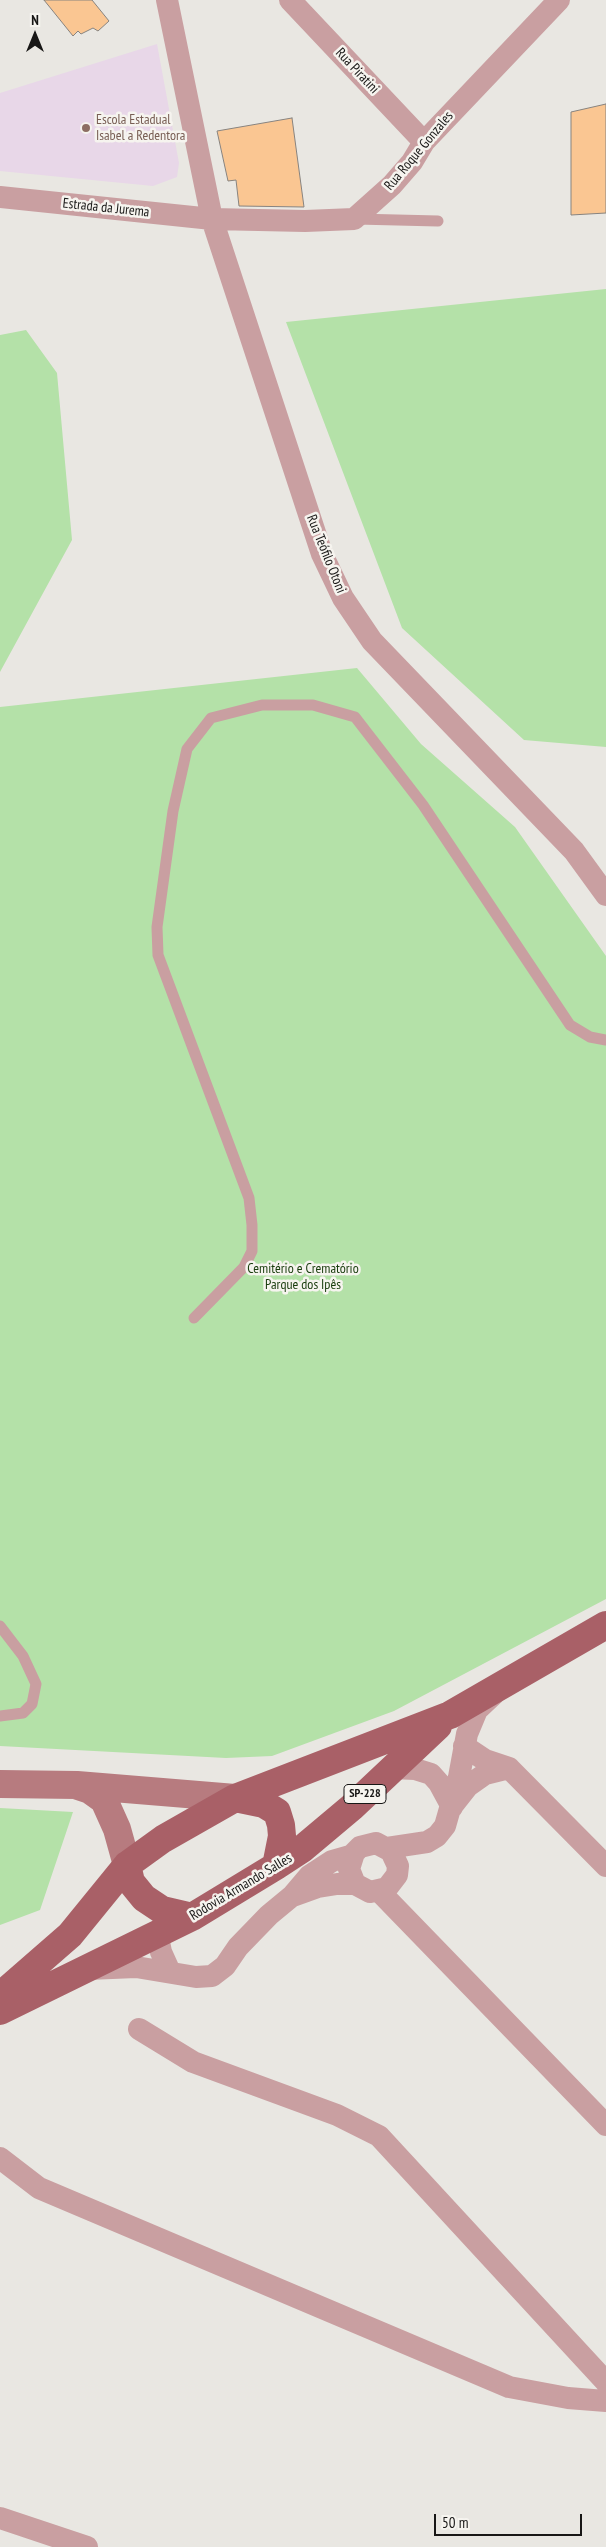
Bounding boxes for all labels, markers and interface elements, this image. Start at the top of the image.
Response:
north arrow [10,10,60,60]
text: N [31,11,39,29]
street label: Rua Piratini [332,45,382,97]
street label: Rua Roque Gonzales [381,108,457,194]
place label: Escola Estadual Isabel a Redentora [96,112,185,144]
marker: Escola Estadual Isabel a Redentora [80,122,92,134]
street label: Estrada da Jurema [62,195,150,221]
street label: Rua Teófilo Otoni [303,512,349,596]
park label: Cemitério e Crematório Parque dos Ipês [247,1261,359,1294]
road number: SP-228 [344,1785,386,1804]
street label: Rodovia Armando Salles [187,1850,295,1924]
scale bar [436,2504,584,2536]
text: 50 m [442,2513,468,2532]

